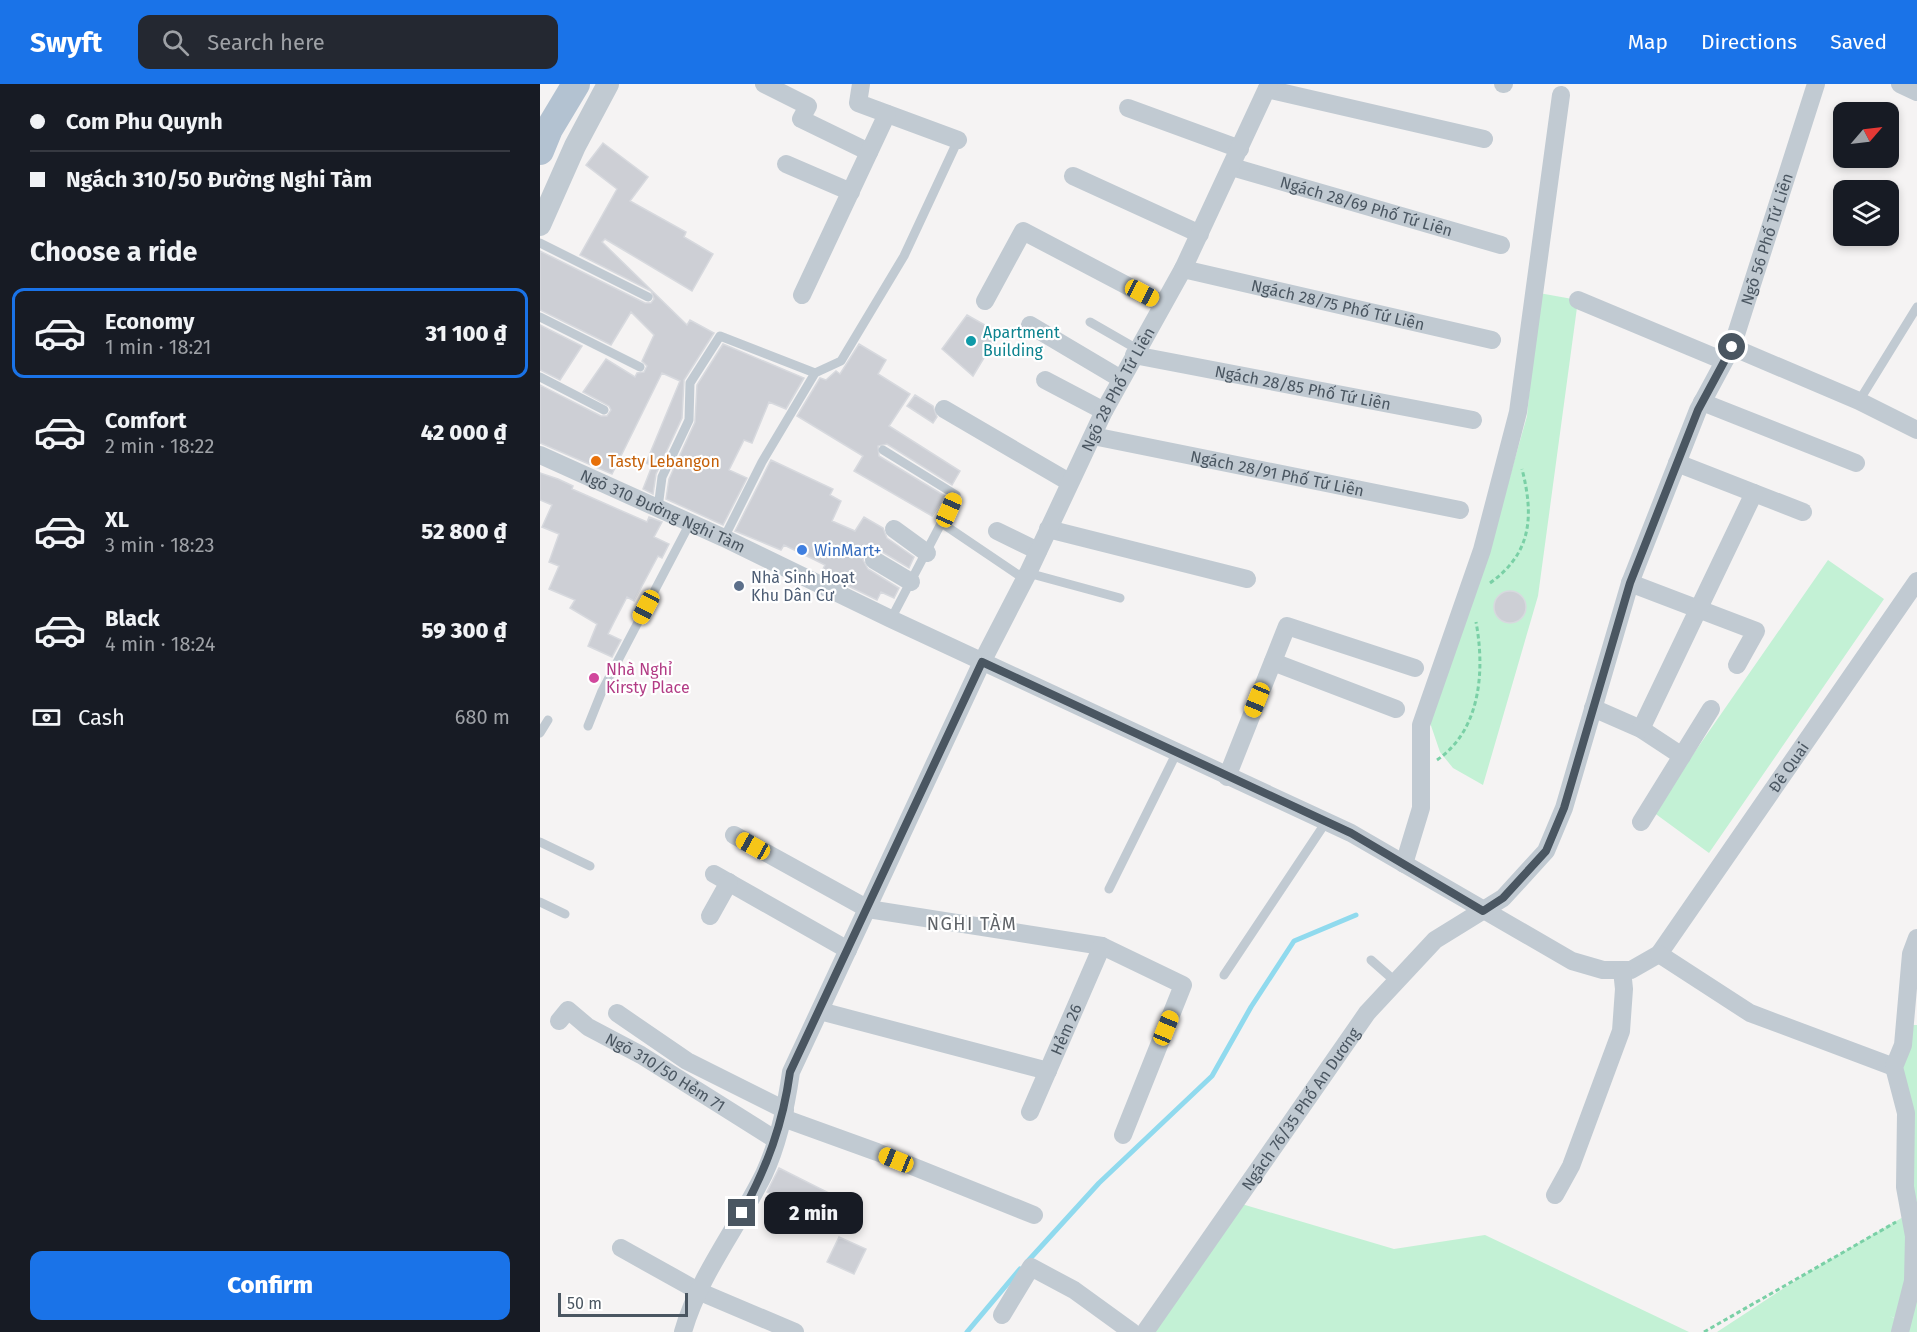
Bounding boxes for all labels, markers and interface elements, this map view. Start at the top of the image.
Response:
search box [138,15,558,69]
text: Swyft [30,26,102,59]
icon: search [159,26,192,59]
text: Search here [207,29,325,56]
text: Map [1628,29,1668,55]
text: Directions [1701,29,1797,55]
text: Saved [1830,29,1887,55]
north arrow [1833,102,1899,168]
map controls [1833,102,1899,246]
text: Com Phu Quynh [66,108,223,135]
text: Ngách 310/50 Đường Nghi Tàm [66,166,372,193]
street label: Ngõ 56 Phố Tứ Liên [1737,171,1797,308]
street label: Ngách 28/69 Phố Tứ Liên [1278,172,1455,240]
button: layers [1833,180,1899,246]
text: Choose a ride [30,236,197,268]
street label: Ngách 28/75 Phố Tứ Liên [1249,276,1426,334]
car [1122,277,1162,309]
icon: car [33,306,87,360]
text: Economy [105,308,194,335]
text: 31 100 ₫ [425,320,507,347]
place label: Apartment Building [983,323,1060,360]
street label: Ngõ 28 Phố Tứ Liên [1078,324,1159,454]
route start [1718,333,1745,360]
marker: Apartment Building [964,334,978,348]
text: 1 min · 18:21 [105,335,211,359]
street label: Ngách 28/85 Phố Tứ Liên [1213,362,1392,414]
icon: car [33,405,87,459]
text: Comfort [105,407,186,434]
text: 42 000 ₫ [421,419,507,446]
text: 2 min · 18:22 [105,434,214,458]
street label: Ngách 28/91 Phố Tứ Liên [1189,447,1366,500]
place label: Tasty Lebangon [608,452,720,471]
marker: Tasty Lebangon [589,454,603,468]
street label: Ngõ 310 Đường Nghi Tàm [577,466,748,557]
car [933,490,965,530]
icon: car [33,504,87,558]
text: XL [105,506,129,533]
text: 52 800 ₫ [421,518,507,545]
text: 3 min · 18:23 [105,533,214,557]
place label: WinMart+ [814,541,882,560]
marker: WinMart+ [795,543,809,557]
place label: Nhà Sinh Hoạt Khu Dân Cư [751,568,855,605]
marker: Nhà Sinh Hoạt Khu Dân Cư [732,579,746,593]
car [630,587,662,627]
icon: car [33,603,87,657]
text: Black [105,605,160,632]
text: 59 300 ₫ [422,617,507,644]
text: 4 min · 18:24 [105,632,215,656]
place label: Nhà Nghỉ Kirsty Place [606,660,690,697]
marker: Nhà Nghỉ Kirsty Place [587,671,601,685]
car [1242,680,1272,720]
icon: cash [30,701,63,734]
text: Cash [78,704,125,731]
text: 680 m [455,705,510,729]
street label: Đê Quai [1765,738,1813,796]
car [733,829,773,863]
district label: NGHI TÀM [927,912,1017,935]
street label: Hẻm 26 [1047,1001,1086,1058]
car [1151,1008,1181,1048]
street label: Ngách 76/35 Phố An Dương [1238,1024,1364,1194]
street label: Ngõ 310/50 Hẻm 71 [602,1029,729,1116]
car [876,1145,916,1175]
callout: 2 min [763,1192,862,1234]
route end [728,1199,755,1226]
text: 2 min [789,1201,838,1225]
button: Confirm [30,1251,510,1320]
scale bar [558,1290,688,1318]
text: 50 m [567,1294,602,1313]

